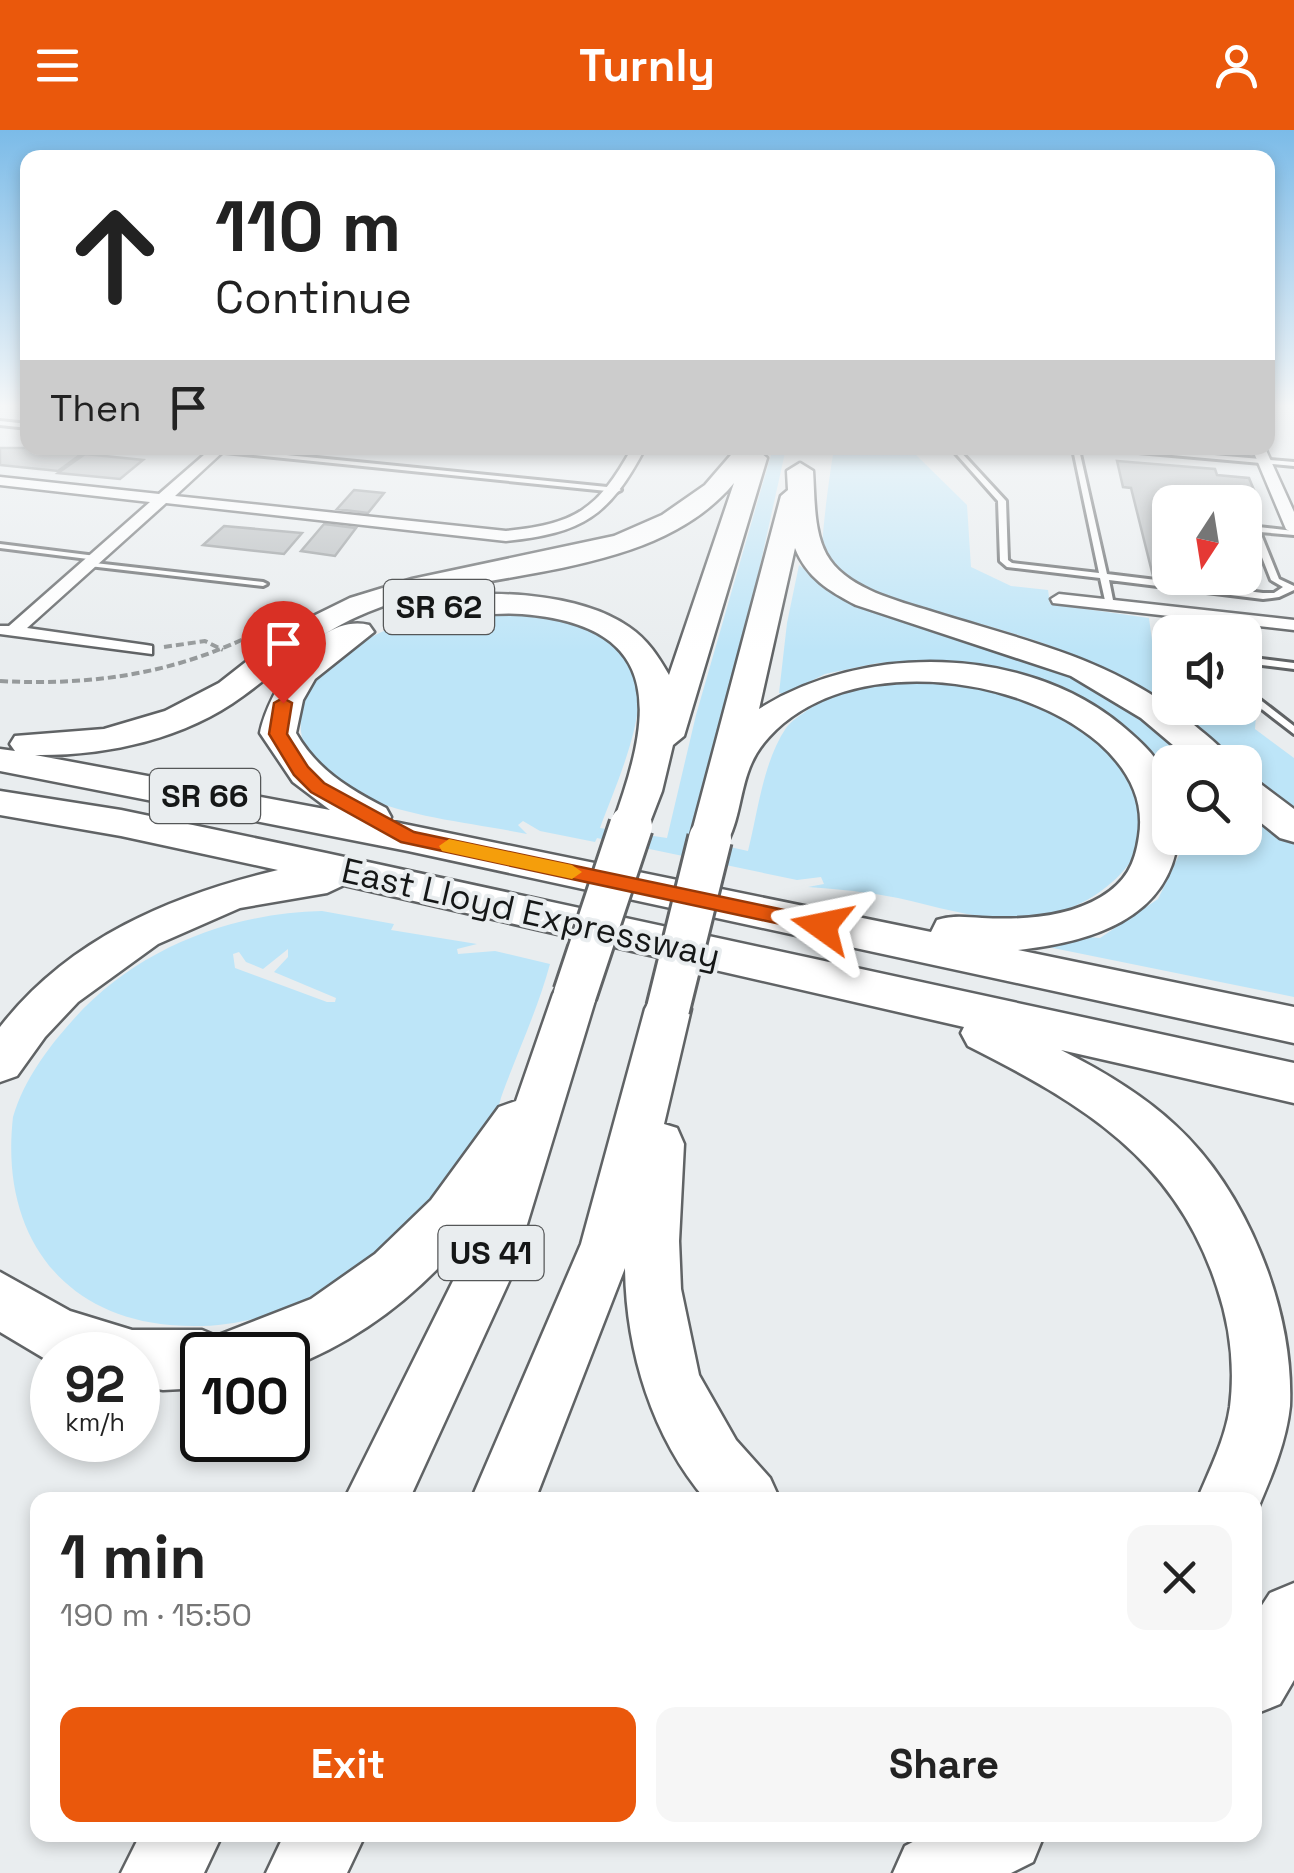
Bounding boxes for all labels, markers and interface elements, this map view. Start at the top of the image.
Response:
text: Turnly [579,37,715,94]
icon: menu [30,38,85,93]
icon: person [1209,38,1264,93]
text: 110 m [215,182,401,271]
icon: ahead [50,190,180,320]
text: Continue [215,269,412,326]
icon: arrive [161,380,216,435]
text: Then [50,384,141,432]
north arrow [1152,485,1262,595]
map controls [1152,485,1262,855]
road number: SR 62 [384,580,494,634]
pin [241,601,326,704]
button: sound [1152,615,1262,725]
icon: arrive [256,616,311,671]
button: search [1152,745,1262,855]
road number: SR 66 [150,769,260,823]
street label: East Lloyd Expressway [338,848,724,978]
position arrow [770,874,874,978]
road number: US 41 [438,1226,544,1280]
speed limit sign: 100 [180,1332,310,1462]
text: 92 [65,1353,125,1417]
text: km/h [65,1406,125,1438]
text: 1 min [60,1519,207,1596]
button: close [1127,1525,1232,1630]
text: 190 m · 15:50 [60,1595,252,1635]
button: Exit [60,1707,636,1822]
button: Share [656,1707,1232,1822]

